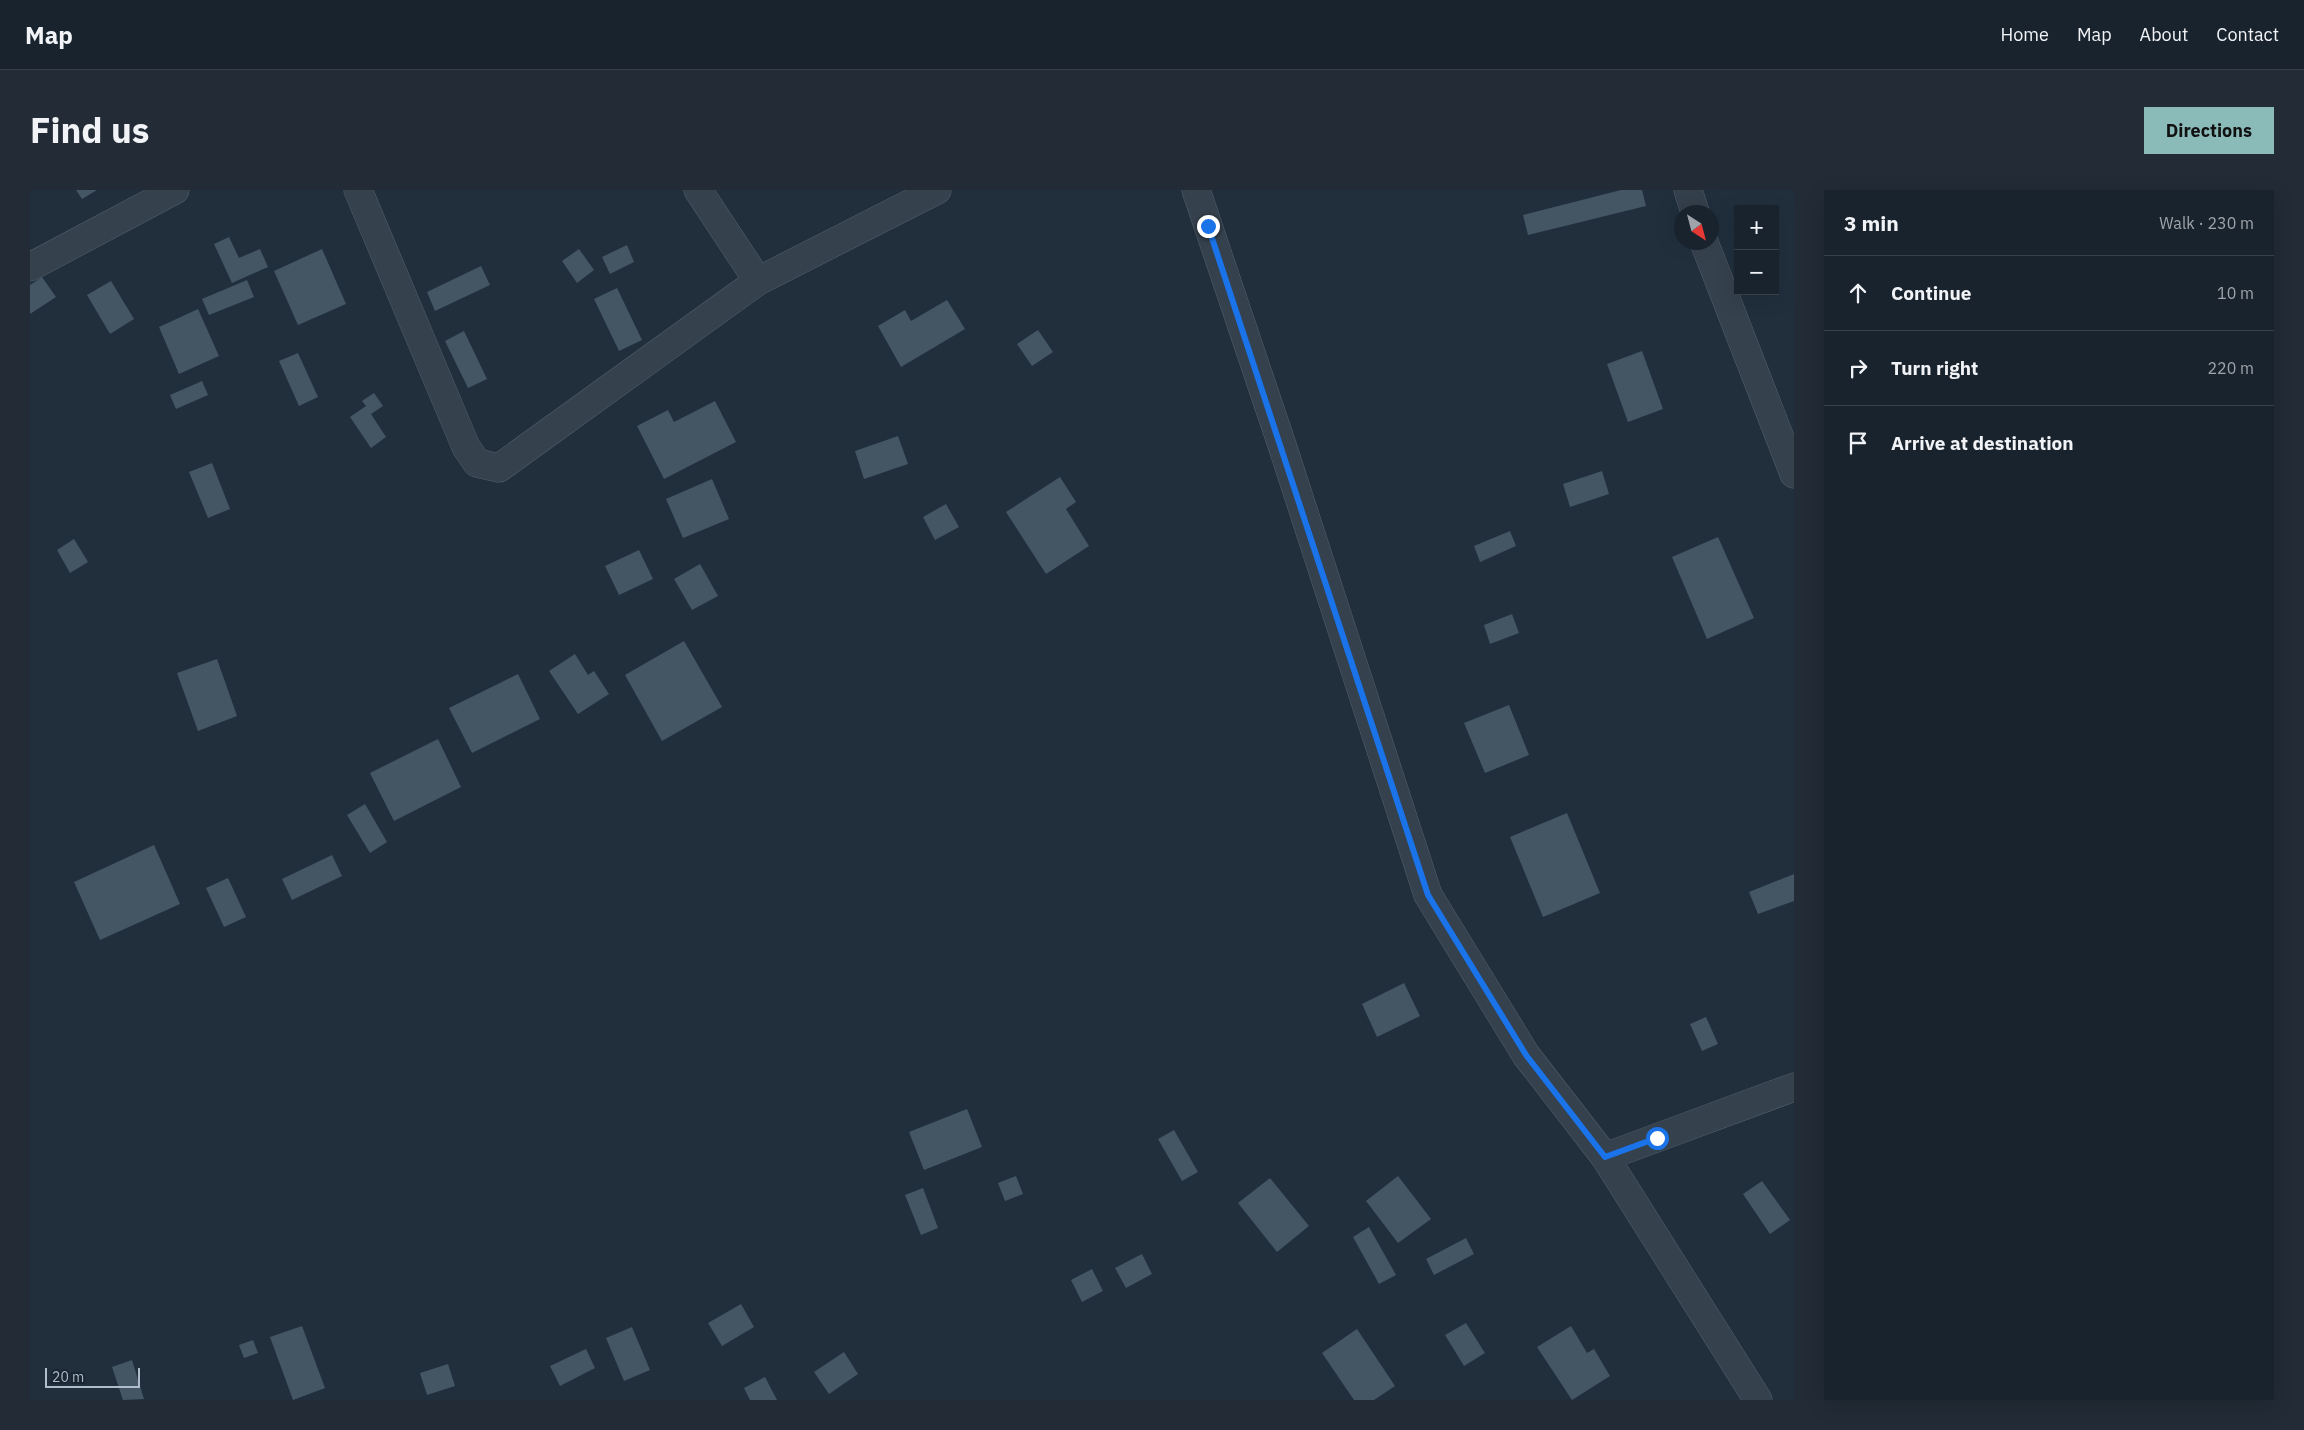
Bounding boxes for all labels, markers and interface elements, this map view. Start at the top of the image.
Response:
text: Map [25,19,73,51]
text: Home [2001,23,2049,46]
text: Map [2077,23,2112,46]
text: About [2140,23,2188,46]
text: Contact [2216,23,2279,46]
text: Find us [30,107,149,153]
button: Directions [2144,107,2274,154]
north arrow [1674,205,1719,250]
map controls [1734,205,1779,295]
button: + [1734,205,1779,250]
text: 3 min [1844,209,1899,237]
text: Walk · 230 m [2159,213,2254,233]
route end [1197,215,1220,238]
button: − [1734,250,1779,295]
icon: ahead [1844,279,1872,307]
text: Continue [1891,281,1971,305]
text: 10 m [2217,283,2254,303]
icon: right [1844,354,1872,382]
text: Turn right [1891,356,1978,380]
text: 220 m [2207,358,2254,378]
icon: arrive [1844,429,1872,457]
text: Arrive at destination [1891,431,2074,455]
route start [1646,1127,1669,1150]
scale bar [45,1365,140,1388]
text: 20 m [52,1368,84,1386]

